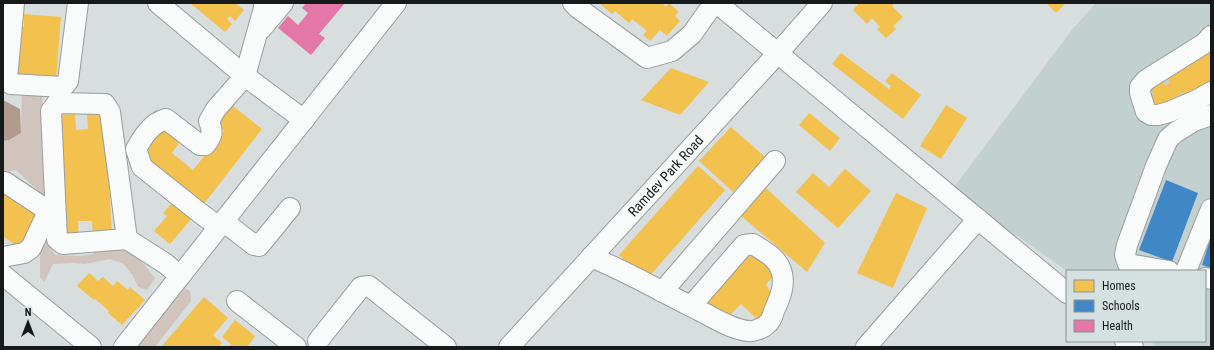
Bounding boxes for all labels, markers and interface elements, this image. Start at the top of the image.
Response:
street label: Ramdev Park Road [625,132,707,219]
legend [1066,270,1206,342]
text: Homes [1102,279,1136,293]
text: Schools [1102,299,1140,313]
north arrow [8,302,48,342]
text: N [25,306,32,319]
text: Health [1102,319,1133,333]

